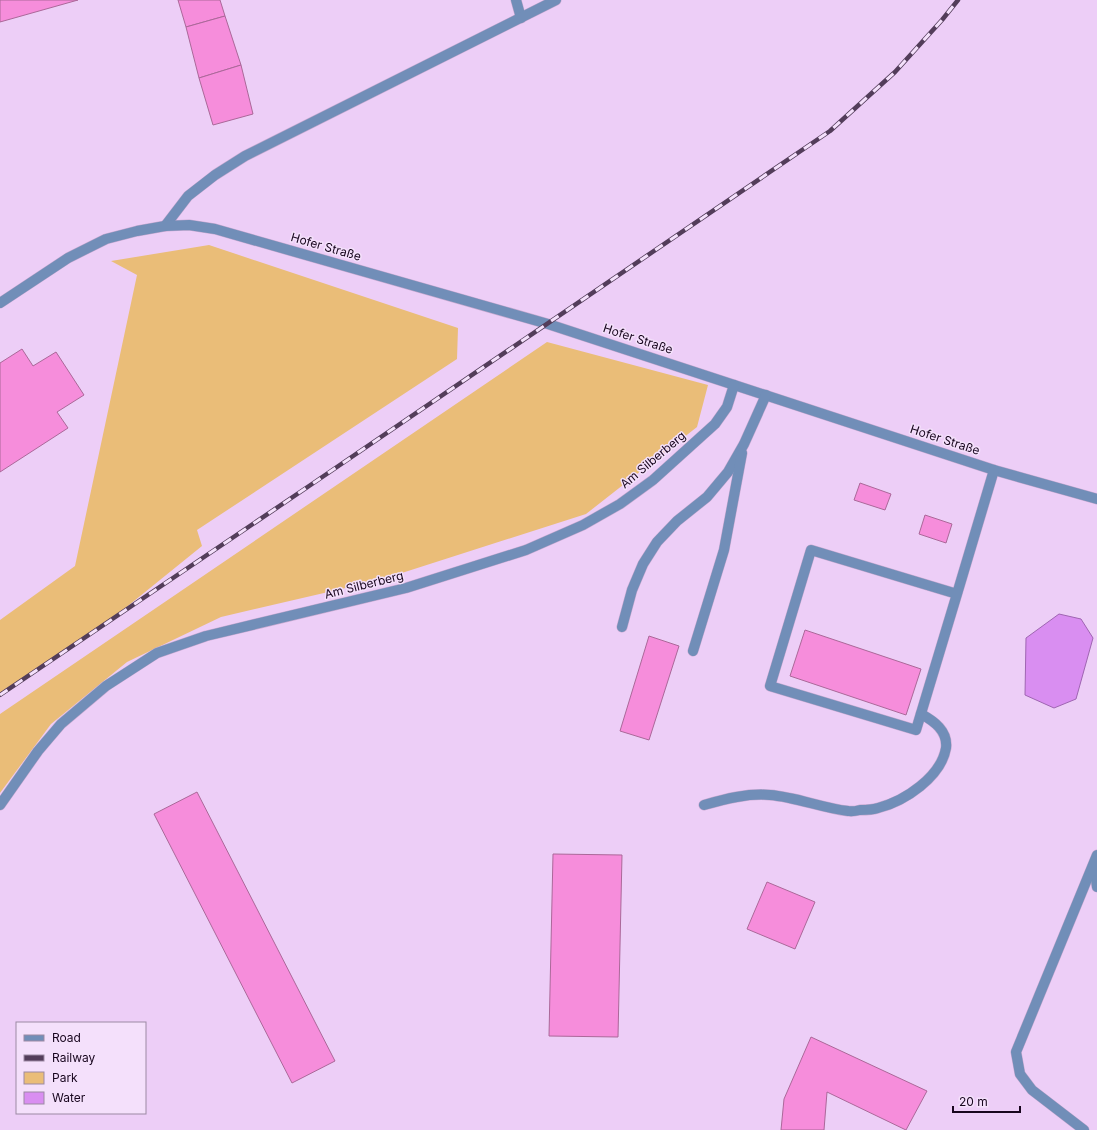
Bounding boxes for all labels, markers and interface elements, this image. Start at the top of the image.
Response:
street label: Hofer Straße [289,229,363,264]
street label: Hofer Straße [601,320,675,357]
street label: Hofer Straße [908,421,982,458]
street label: Am Silberberg [617,428,688,491]
street label: Am Silberberg [323,567,405,602]
legend [16,1022,146,1114]
text: Road [52,1030,81,1045]
text: Railway [52,1050,96,1065]
text: Park [52,1070,78,1085]
scale bar [953,1088,1020,1114]
text: Water [52,1090,86,1105]
text: 20 m [959,1094,988,1109]

